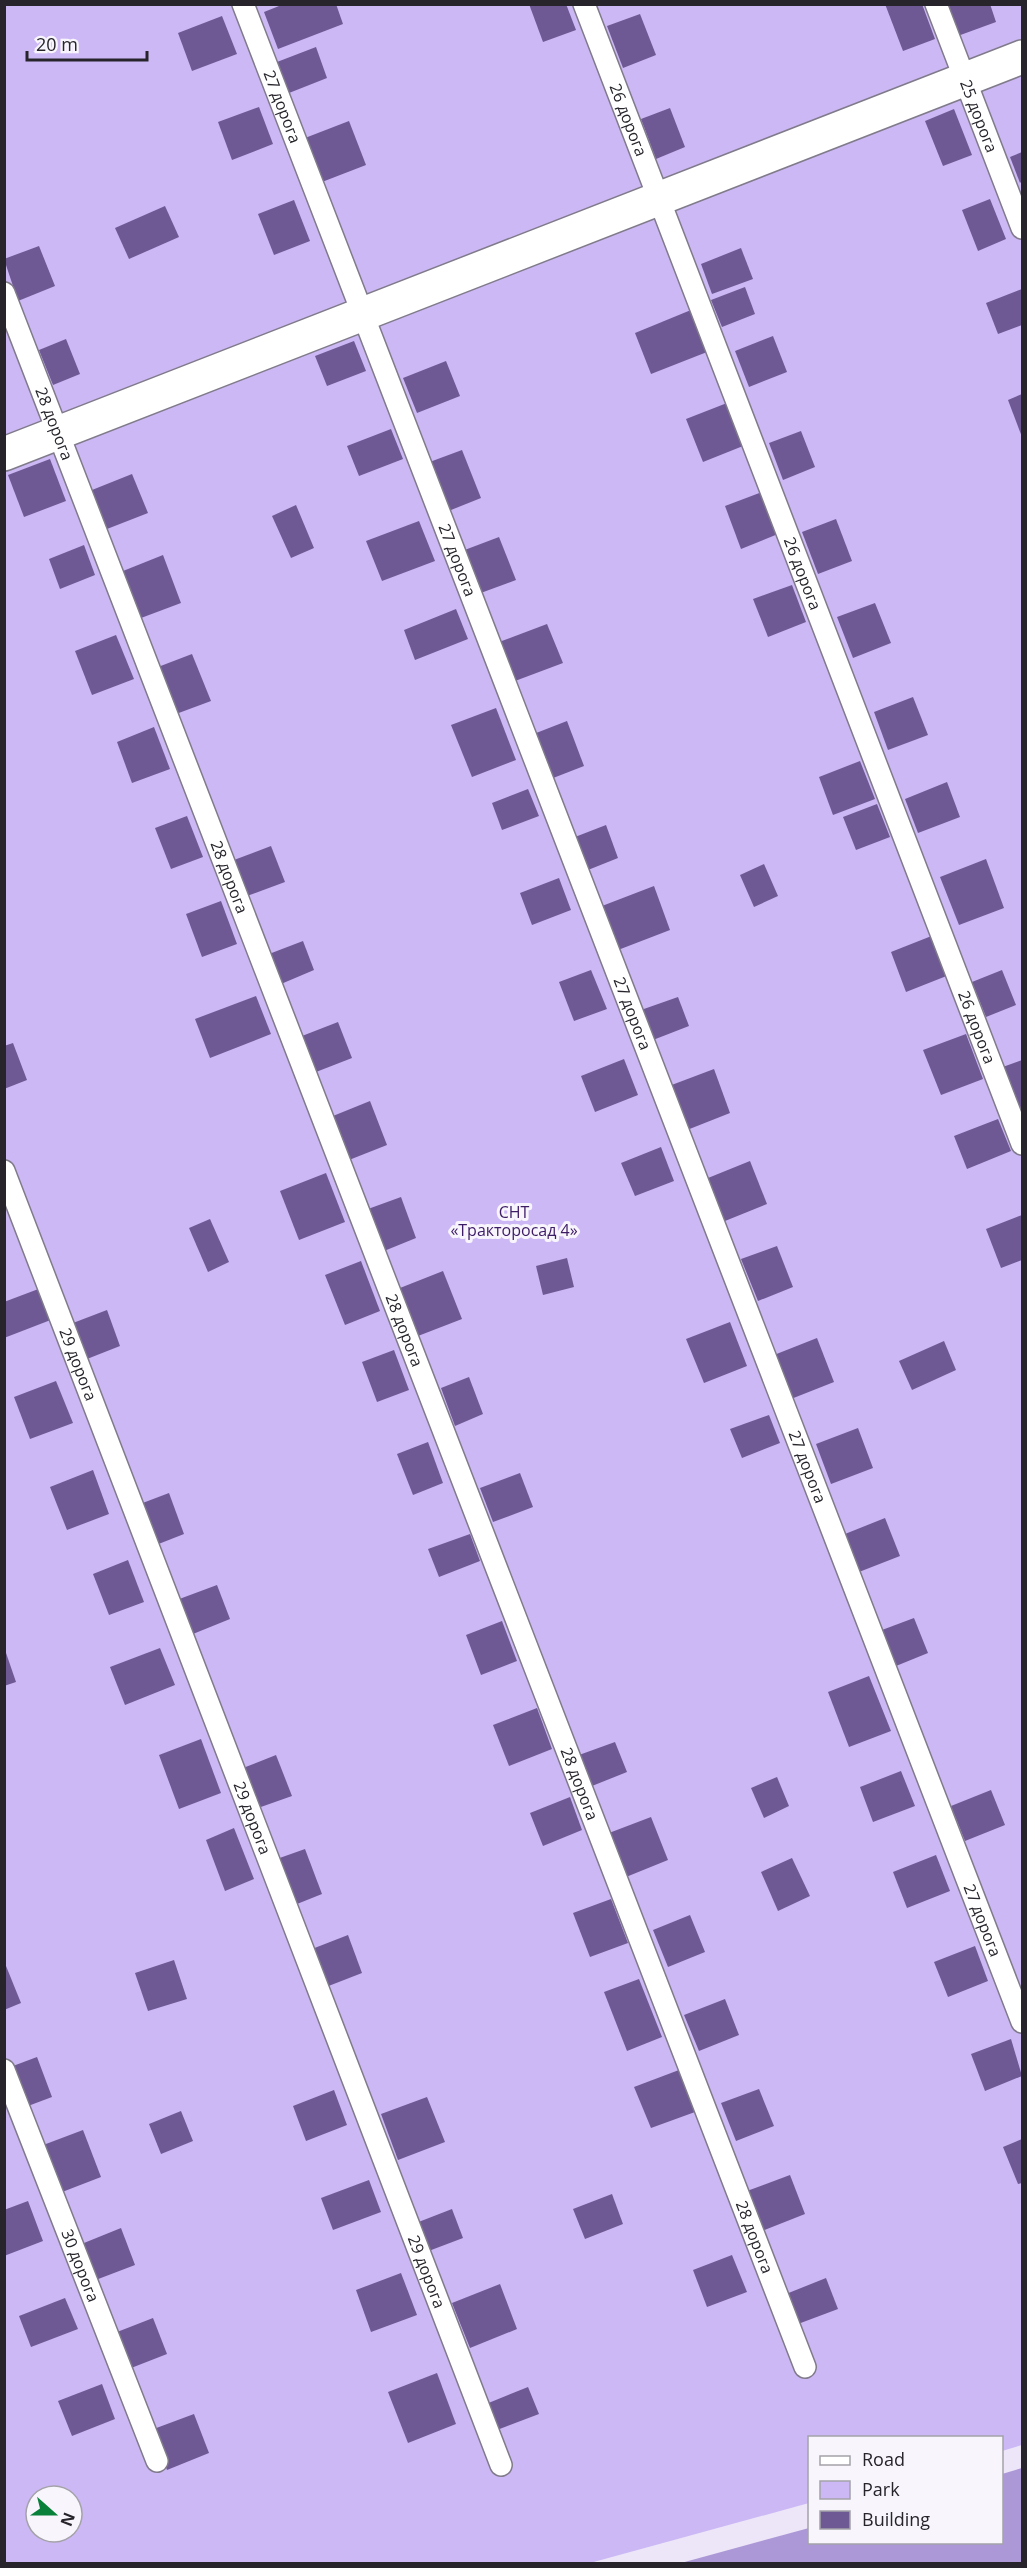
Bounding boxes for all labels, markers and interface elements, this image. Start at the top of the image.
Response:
scale bar [27,24,147,62]
text: 20 m [36,32,78,56]
street label: 27 дорога [259,67,307,146]
street label: 25 дорога [955,76,1003,156]
street label: 26 дорога [604,80,652,159]
street label: 28 дорога [30,384,78,463]
street label: 27 дорога [434,520,482,600]
street label: 26 дорога [779,534,827,613]
street label: 28 дорога [205,837,254,917]
street label: 27 дорога [609,974,657,1053]
street label: 26 дорога [953,987,1001,1067]
park label: СНТ «Тракторосад 4» [450,1201,578,1241]
street label: 28 дорога [381,1291,429,1370]
street label: 29 дорога [54,1325,102,1404]
street label: 27 дорога [784,1427,832,1506]
street label: 28 дорога [556,1744,604,1823]
street label: 29 дорога [228,1778,276,1858]
street label: 27 дорога [959,1881,1007,1960]
street label: 28 дорога [731,2197,779,2277]
street label: 30 дорога [56,2226,105,2305]
street label: 29 дорога [403,2232,451,2311]
legend [808,2436,1003,2544]
text: Road [862,2447,905,2471]
text: Park [862,2477,900,2501]
north arrow [24,2484,84,2544]
text: Building [862,2507,930,2531]
text: N [55,2509,81,2529]

